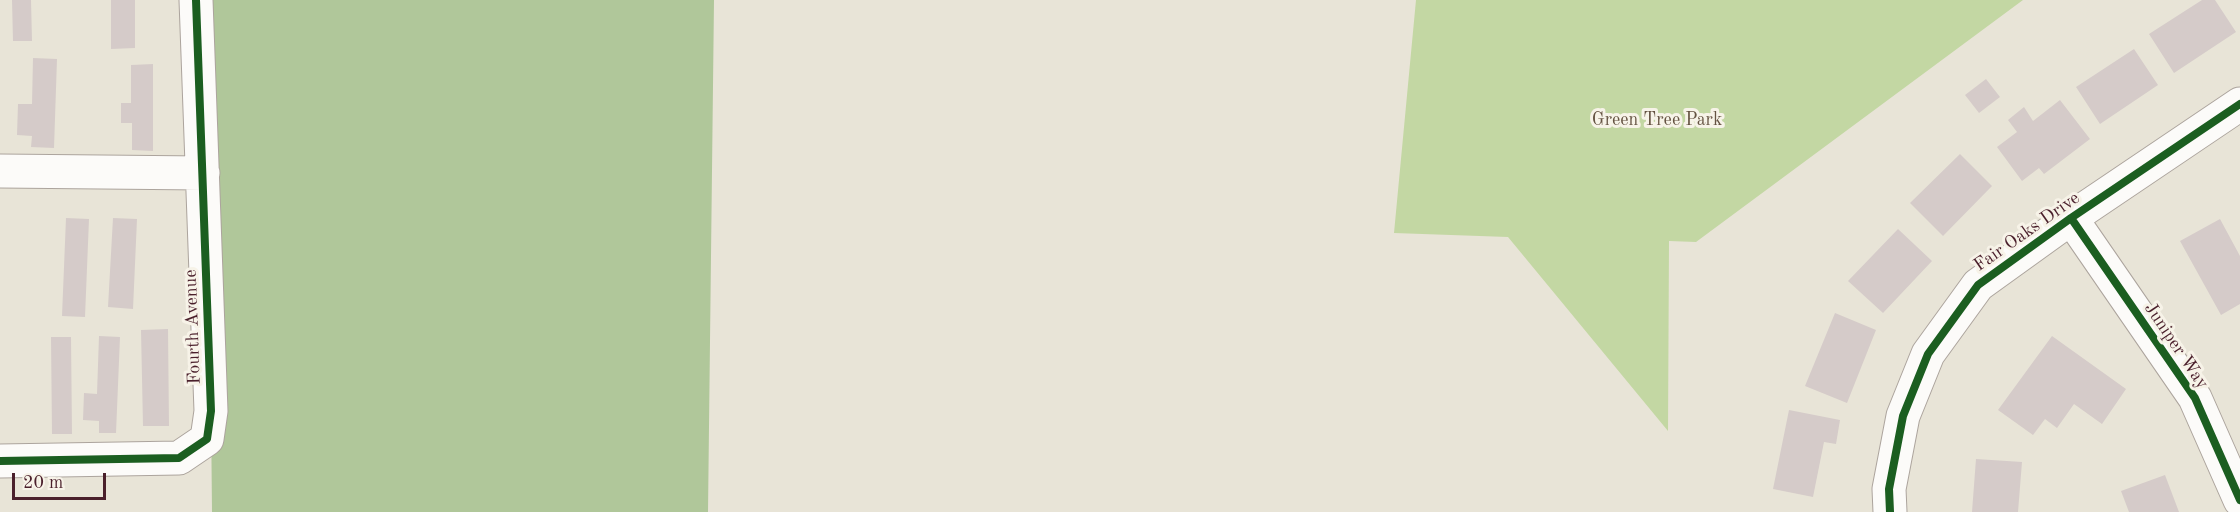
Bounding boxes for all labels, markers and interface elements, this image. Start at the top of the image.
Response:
park label: Green Tree Park [1592,109,1722,131]
street label: Fair Oaks Drive [1970,188,2084,276]
street label: Fourth Avenue [180,269,206,385]
street label: Juniper Way [2139,299,2213,393]
scale bar [15,461,110,499]
text: 20 m [23,474,63,492]

